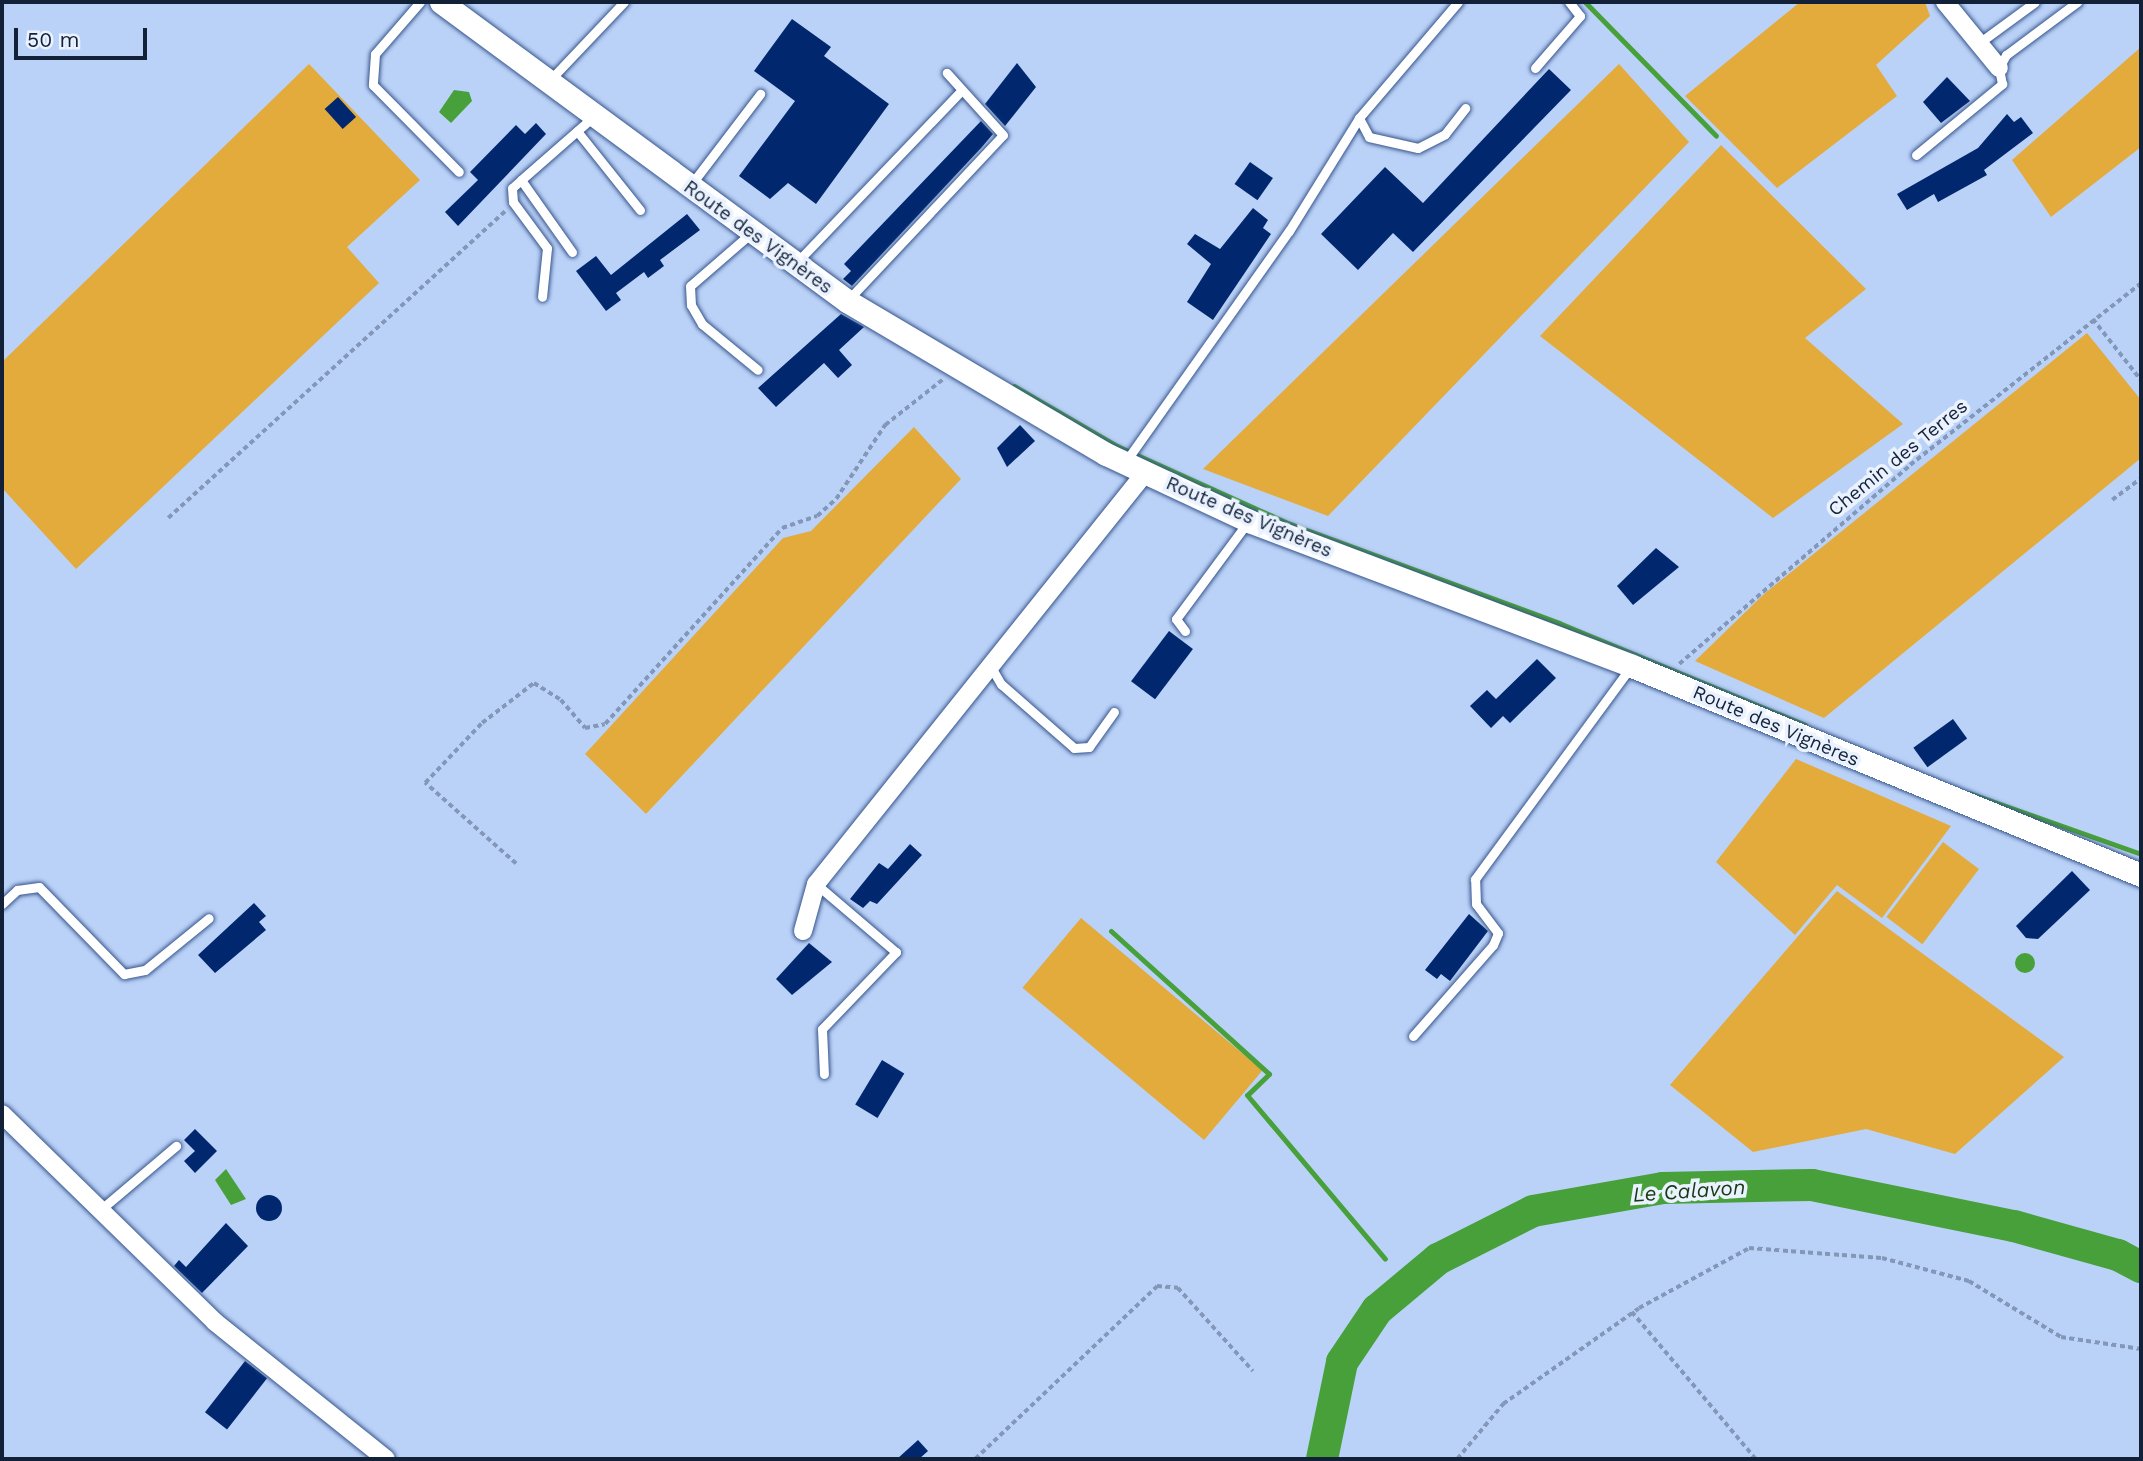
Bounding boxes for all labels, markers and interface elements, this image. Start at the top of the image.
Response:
scale bar [18,14,150,58]
text: 50 m [27,27,79,52]
street label: Route des Vignères [679,175,837,299]
street label: Chemin des Terres [1824,395,1972,521]
street label: Route des Vignères [1162,472,1336,562]
street label: Route des Vignères [1689,681,1863,771]
water label: Le Calavon [1632,1174,1746,1208]

